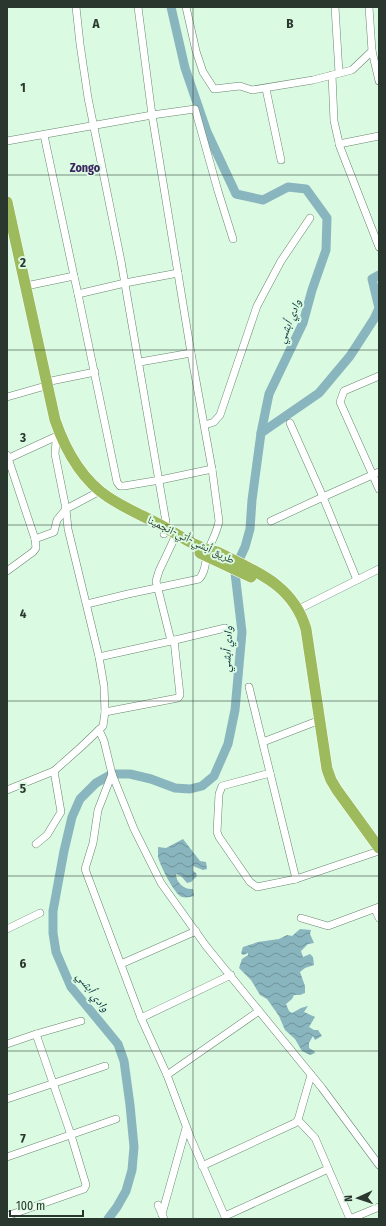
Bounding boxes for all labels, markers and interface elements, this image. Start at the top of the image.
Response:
text: A [91,16,100,31]
text: B [286,16,294,31]
text: 1 [20,80,26,95]
district label: Zongo [70,161,101,175]
text: 2 [19,255,26,270]
water label: وادي أبشي [273,296,307,346]
text: 3 [19,430,26,445]
street label: طريق أبشي-أتي-انجمينا [145,513,237,568]
text: 4 [20,606,27,621]
water label: وادي أبشي [218,625,238,672]
text: 5 [20,781,26,796]
text: 6 [20,956,27,971]
water label: وادي أبشي [71,969,113,1017]
text: 7 [20,1131,26,1146]
north arrow [338,1178,378,1218]
scale bar [10,1192,83,1218]
text: N [342,1195,355,1202]
text: 100 m [16,1199,45,1213]

